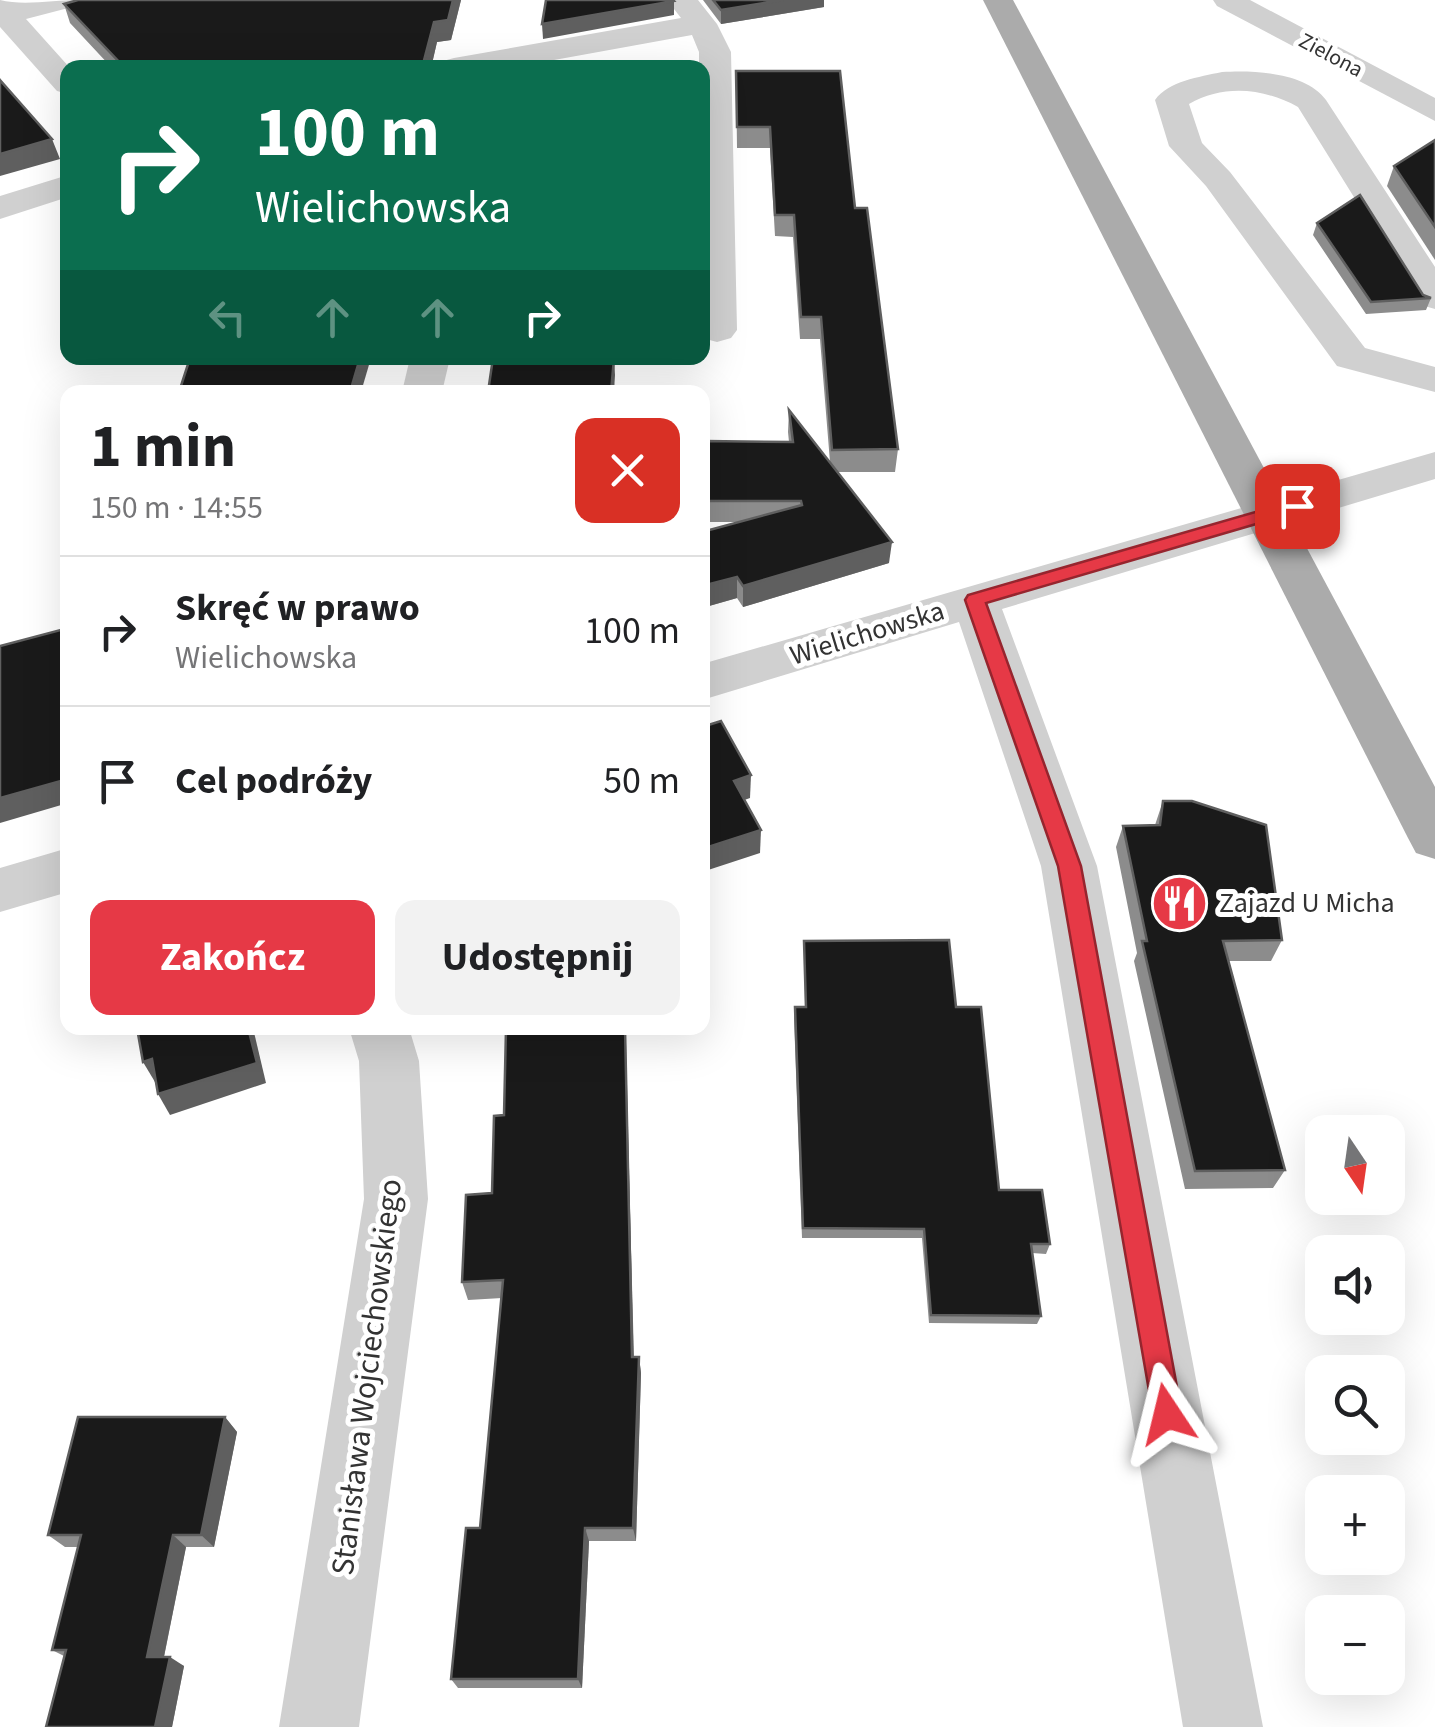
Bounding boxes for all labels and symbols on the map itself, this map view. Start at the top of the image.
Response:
street label: Zielona [1293,25,1369,85]
pin [1255,464,1340,549]
street label: Wielichowska [785,591,949,675]
restaurant icon: Zajazd U Micha [1150,873,1210,933]
place label: Zajazd U Micha [1219,883,1395,923]
north arrow [1305,1115,1405,1215]
street label: Stanisława Wojciechowskiego [320,1176,414,1578]
position arrow [1115,1362,1219,1466]

